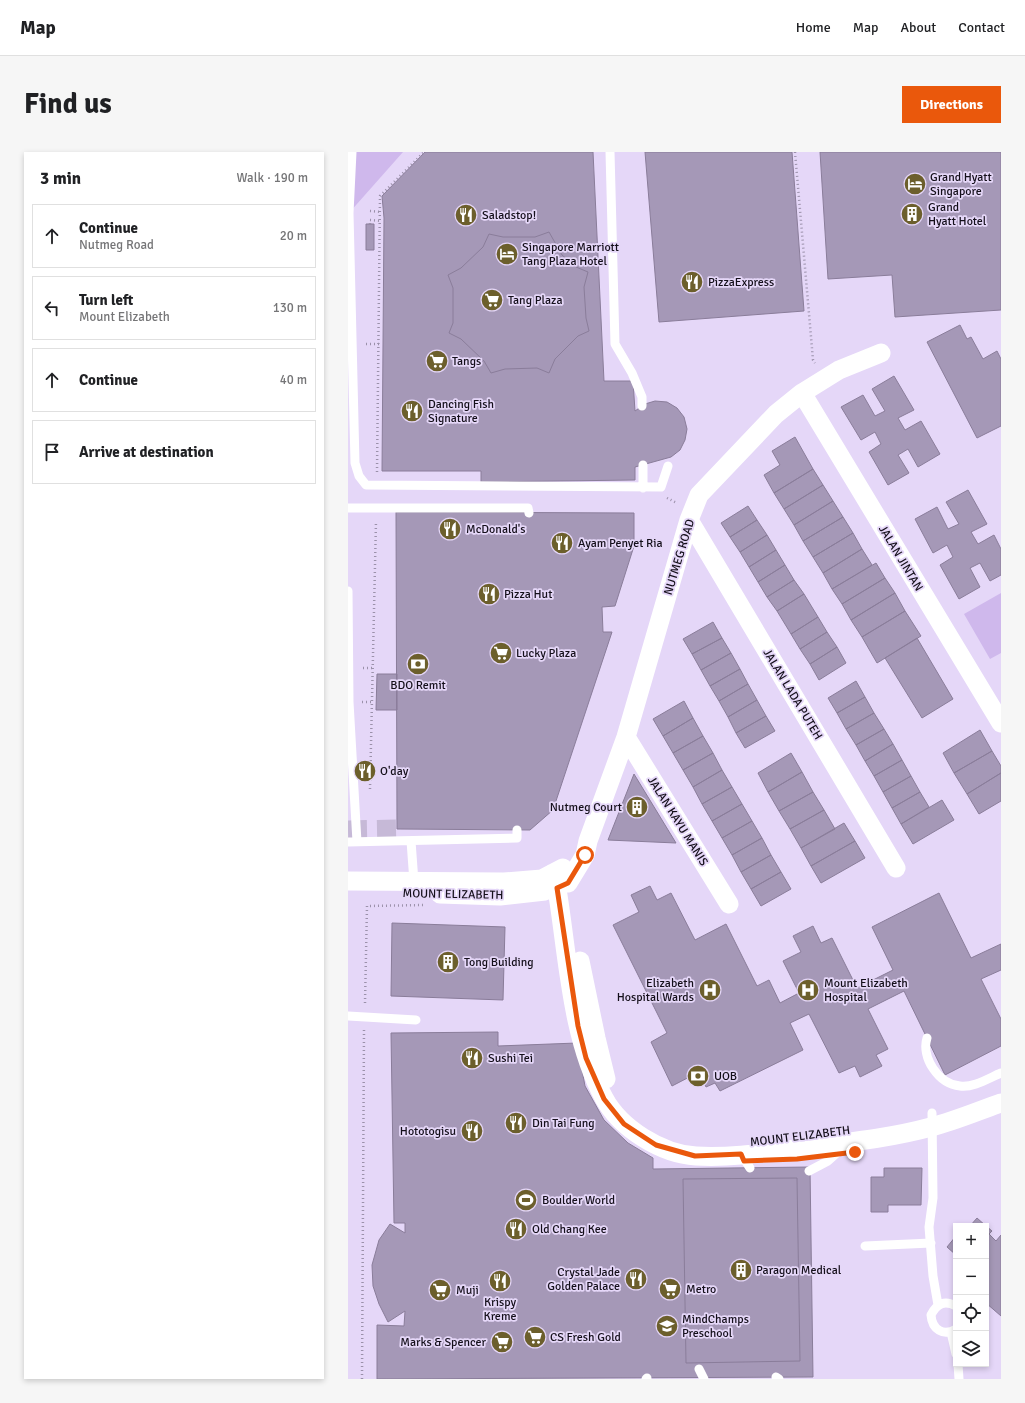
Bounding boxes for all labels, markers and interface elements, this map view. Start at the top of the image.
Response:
text: Map [20,16,56,40]
text: Home [796,19,831,36]
text: Map [853,19,878,36]
text: About [900,19,936,36]
text: Contact [958,19,1005,36]
button: Directions [902,86,1001,123]
text: Find us [24,87,112,121]
text: 3 min [40,168,81,189]
text: Walk · 190 m [237,170,308,186]
place label: Grand Hyatt Singapore [930,170,992,199]
hotel icon: Grand Hyatt Singapore [902,171,928,197]
place label: Grand Hyatt Hotel [928,200,987,229]
building icon: Grand Hyatt Hotel [899,201,925,227]
restaurant icon: Saladstop! [453,202,479,228]
place label: Saladstop! [482,208,536,223]
text: Continue [79,219,138,237]
icon: ahead [41,225,63,247]
text: 20 m [280,228,307,244]
text: Nutmeg Road [79,237,154,253]
place label: Singapore Marriott Tang Plaza Hotel [522,240,619,269]
hotel icon: Singapore Marriott Tang Plaza Hotel [494,241,520,267]
restaurant icon: PizzaExpress [679,269,705,295]
place label: PizzaExpress [708,275,774,290]
supermarket icon: Tang Plaza [479,287,505,313]
text: Turn left [79,291,133,309]
place label: Tang Plaza [508,293,563,308]
icon: left [41,297,63,319]
text: 130 m [273,300,307,316]
text: Mount Elizabeth [79,309,170,325]
supermarket icon: Tangs [424,348,450,374]
place label: Tangs [452,354,481,369]
icon: ahead [41,369,63,391]
text: Continue [79,371,138,389]
text: 40 m [280,372,307,388]
place label: Dancing Fish Signature [428,397,494,426]
restaurant icon: Dancing Fish Signature [399,398,425,424]
icon: arrive [41,441,63,463]
text: Arrive at destination [79,443,214,461]
restaurant icon: McDonald's [437,516,463,542]
street label: NUTMEG ROAD [661,517,698,597]
place label: McDonald's [466,522,526,537]
street label: JALAN JINTAN [875,522,926,594]
restaurant icon: Ayam Penyet Ria [549,530,575,556]
place label: Ayam Penyet Ria [578,536,663,551]
restaurant icon: Pizza Hut [476,581,502,607]
place label: Pizza Hut [504,587,552,602]
supermarket icon: Lucky Plaza [488,640,514,666]
place label: Lucky Plaza [516,646,576,661]
street label: JALAN LADA PUTEH [759,646,826,742]
bank icon: BDO Remit [405,651,431,677]
place label: BDO Remit [390,678,446,693]
restaurant icon: O'day [352,758,378,784]
place label: O'day [380,764,409,779]
street label: JALAN KAYU MANIS [644,774,711,869]
building icon: Nutmeg Court [624,794,650,820]
place label: Nutmeg Court [550,800,622,815]
route start [576,846,594,864]
street label: MOUNT ELIZABETH [402,886,504,903]
building icon: Tong Building [435,949,461,975]
place label: Tong Building [464,955,534,970]
place label: Elizabeth Hospital Wards [617,976,694,1005]
place label: Mount Elizabeth Hospital [824,976,908,1005]
hospital icon: Elizabeth Hospital Wards [697,977,723,1003]
hospital icon: Mount Elizabeth Hospital [795,977,821,1003]
restaurant icon: Sushi Tei [459,1045,485,1071]
place label: Sushi Tei [488,1051,533,1066]
bank icon: UOB [685,1063,711,1089]
place label: UOB [714,1069,737,1084]
restaurant icon: Din Tai Fung [503,1110,529,1136]
place label: Din Tai Fung [532,1116,595,1131]
restaurant icon: Hototogisu [459,1118,485,1144]
street label: MOUNT ELIZABETH [749,1123,851,1150]
place label: Hototogisu [400,1124,456,1139]
route end [846,1143,864,1161]
sports icon: Boulder World [513,1187,539,1213]
place label: Boulder World [542,1193,615,1208]
restaurant icon: Old Chang Kee [503,1216,529,1242]
place label: Old Chang Kee [532,1222,607,1237]
map controls [953,1223,989,1367]
button: + [953,1223,989,1259]
building icon: Paragon Medical [728,1257,754,1283]
button: − [953,1259,989,1295]
place label: Paragon Medical [756,1263,842,1278]
place label: Crystal Jade Golden Palace [547,1265,620,1294]
restaurant icon: Crystal Jade Golden Palace [623,1266,649,1292]
restaurant icon: Krispy Kreme [487,1268,513,1294]
supermarket icon: Metro [657,1276,683,1302]
supermarket icon: Muji [427,1277,453,1303]
place label: Metro [686,1282,716,1297]
place label: Muji [456,1283,479,1298]
place label: Krispy Kreme [484,1295,517,1324]
button: locate [953,1295,989,1331]
place label: MindChamps Preschool [682,1312,749,1341]
school or university icon: MindChamps Preschool [654,1313,680,1339]
supermarket icon: CS Fresh Gold [522,1324,548,1350]
supermarket icon: Marks & Spencer [489,1329,515,1355]
place label: CS Fresh Gold [550,1330,621,1345]
button: layers [953,1331,989,1367]
place label: Marks & Spencer [400,1335,487,1350]

